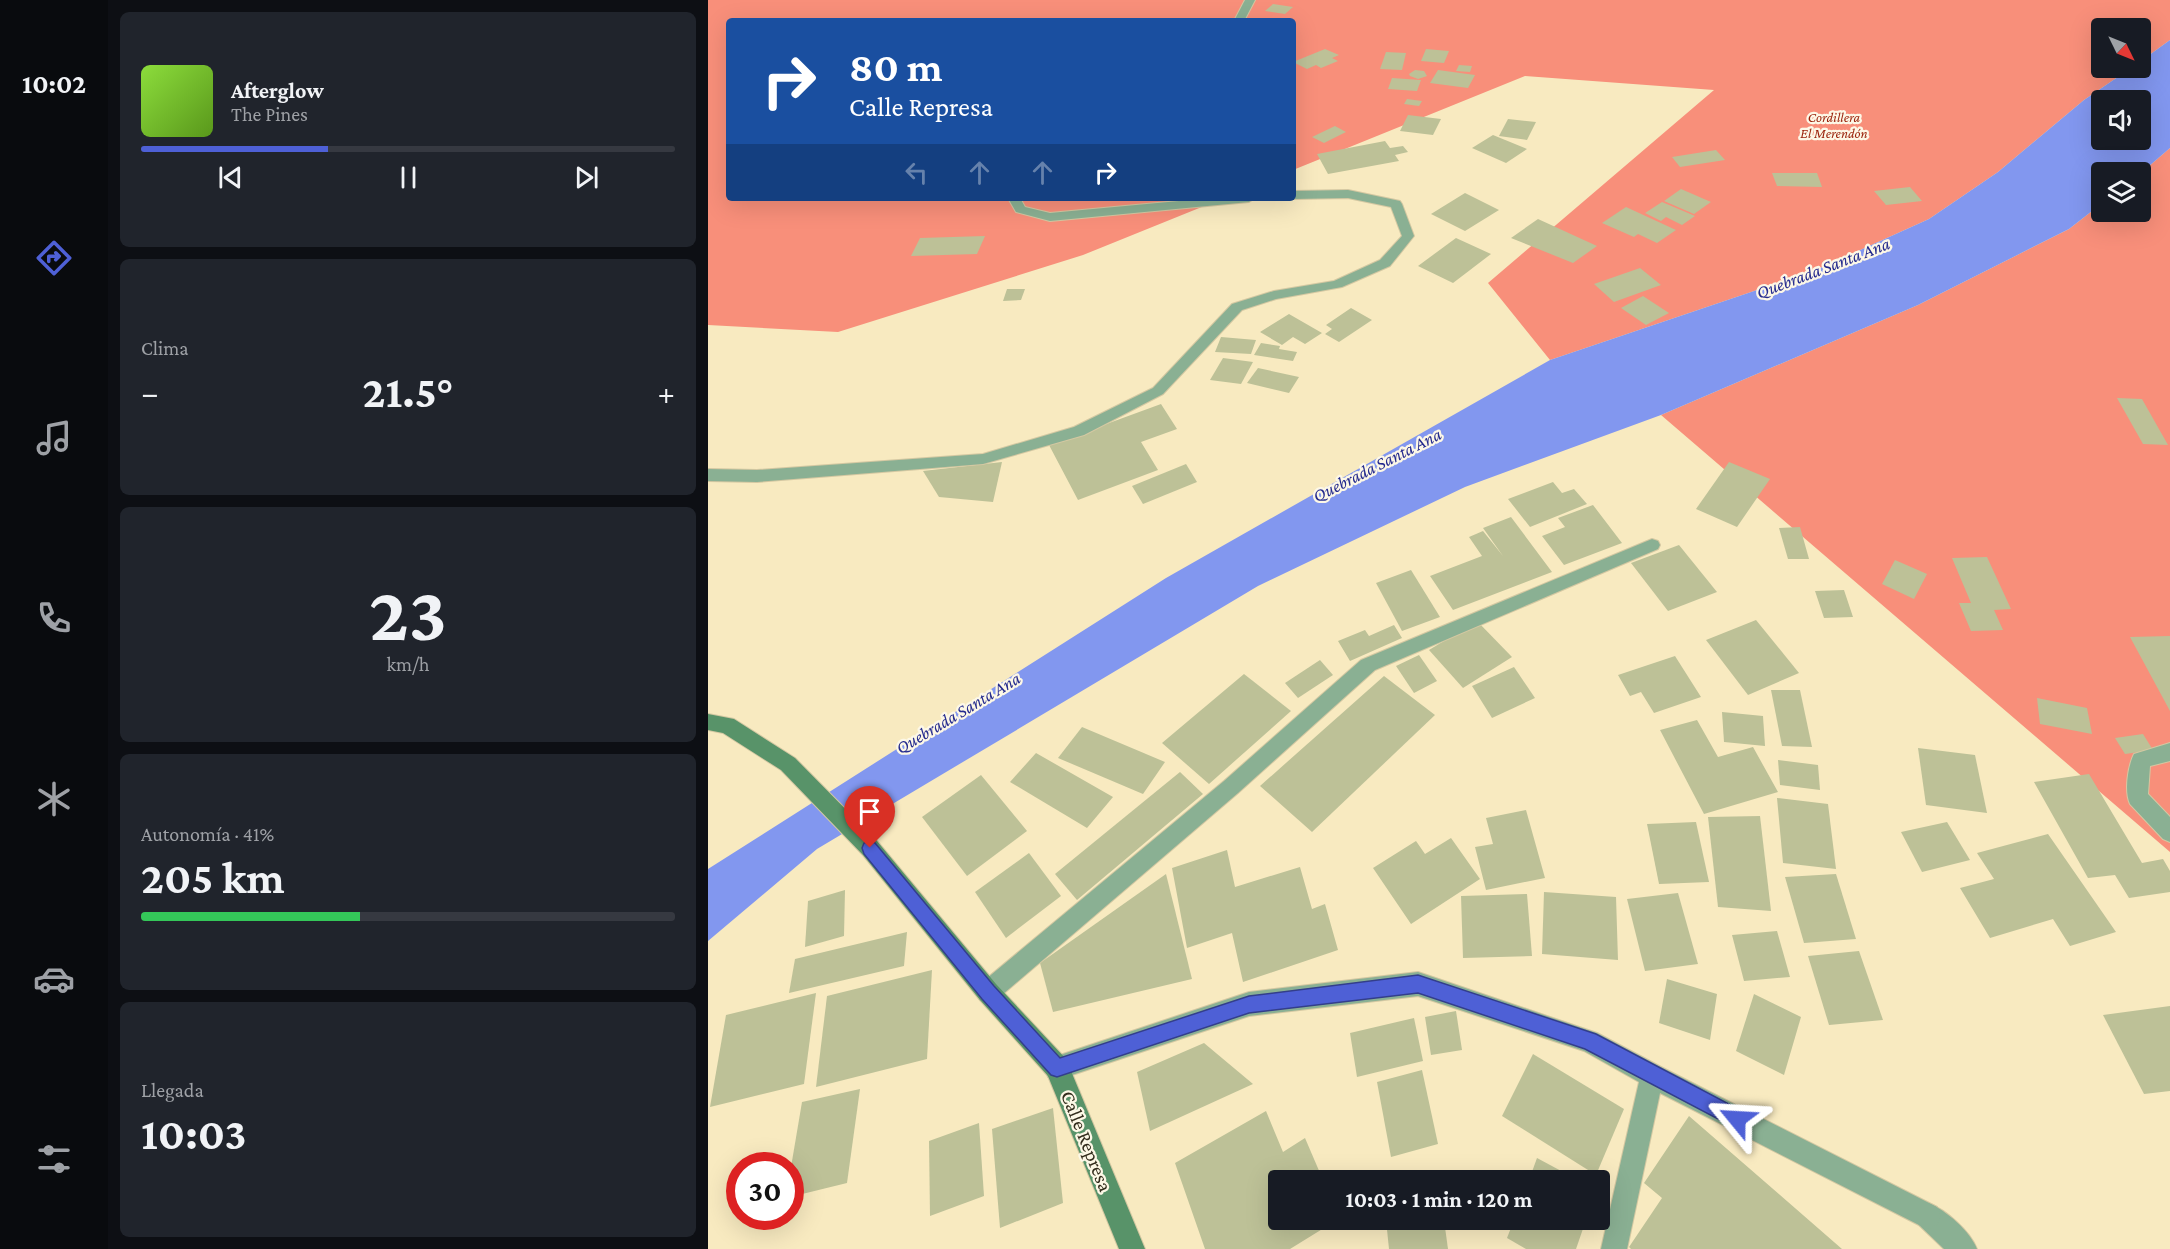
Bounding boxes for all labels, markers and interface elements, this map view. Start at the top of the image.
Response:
north arrow [2091,18,2151,78]
map controls [2091,18,2151,222]
icon: right [750,42,828,120]
text: 80 m [849,43,943,90]
text: 10:02 [22,69,86,99]
text: Afterglow [231,78,324,103]
button: sound [2091,90,2151,150]
text: Calle Represa [849,92,993,122]
text: The Pines [231,103,308,125]
park label: Cordillera El Merendón [1800,109,1868,141]
icon: left [900,156,933,189]
icon: ahead [963,156,996,189]
icon: ahead [1026,156,1059,189]
icon: right [1089,156,1122,189]
icon: previous [214,161,247,194]
icon: pause [392,161,425,194]
icon: next [570,161,603,194]
button: layers [2091,162,2151,222]
water label: Quebrada Santa Ana [1753,233,1893,303]
icon: directions [33,237,75,279]
text: Clima [141,337,189,359]
text: 21.5° [363,367,453,417]
text: − [141,374,158,411]
text: + [658,374,675,411]
icon: music [33,417,75,459]
water label: Quebrada Santa Ana [1309,424,1445,506]
text: 23 [369,570,447,657]
icon: phone [33,597,75,639]
text: km/h [386,653,430,675]
water label: Quebrada Santa Ana [892,668,1024,758]
icon: climate [33,778,75,820]
pin [844,786,895,848]
icon: arrive [853,795,886,828]
text: Autonomía · 41% [141,823,274,845]
text: 205 km [141,853,285,903]
icon: car [33,958,75,1000]
text: Llegada [141,1079,204,1101]
street label: Calle Represa [1056,1087,1117,1195]
position arrow [1705,1087,1769,1151]
text: 10:03 [141,1109,246,1159]
icon: filters [33,1138,75,1180]
speed limit sign: 30 [726,1152,804,1230]
text: 10:03 · 1 min · 120 m [1345,1187,1533,1212]

